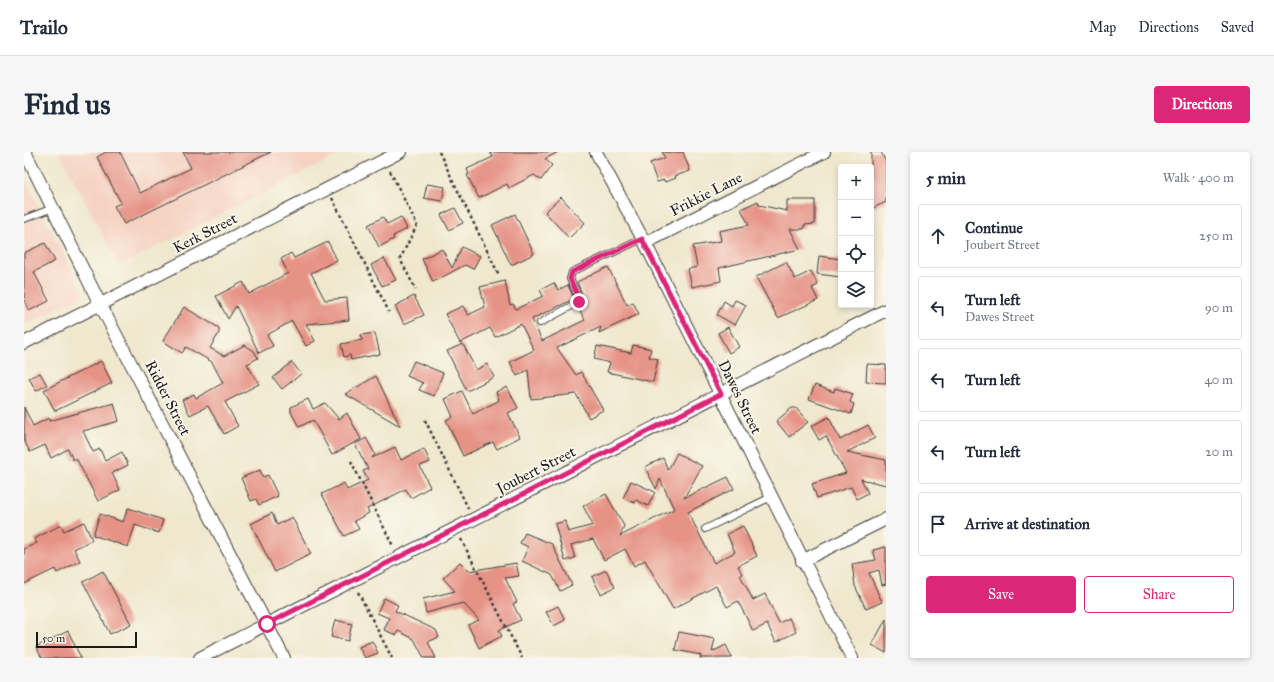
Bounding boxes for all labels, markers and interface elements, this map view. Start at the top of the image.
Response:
text: Trailo [20,16,68,39]
text: Map [1089,19,1116,36]
text: Directions [1138,19,1199,36]
text: Saved [1221,19,1254,36]
button: Directions [1154,86,1250,123]
text: Find us [24,87,110,122]
map controls [838,164,874,308]
button: + [838,164,874,200]
street label: Frikkie Lane [667,168,745,220]
text: 5 min [926,168,966,189]
text: Walk · 400 m [1163,170,1234,186]
button: − [838,200,874,236]
street label: Kerk Street [170,209,241,257]
text: Continue [965,219,1023,237]
icon: ahead [927,225,949,247]
text: 250 m [1199,228,1233,244]
button: locate [838,236,874,272]
text: Joubert Street [965,237,1040,253]
button: layers [838,272,874,308]
text: Turn left [965,291,1021,309]
route end [570,293,588,311]
icon: left [927,297,949,319]
text: 90 m [1205,300,1233,316]
text: Dawes Street [965,309,1034,325]
street label: Ridder Street [141,357,195,439]
street label: Dawes Street [714,357,766,438]
icon: left [927,369,949,391]
text: Turn left [965,371,1021,389]
text: 40 m [1204,372,1233,388]
icon: left [927,441,949,463]
street label: Joubert Street [492,442,580,499]
text: Turn left [965,443,1021,461]
text: 20 m [1205,444,1233,460]
icon: arrive [927,513,949,535]
text: Arrive at destination [965,515,1090,533]
button: Save [926,576,1076,613]
button: Share [1084,576,1234,613]
route start [258,615,276,633]
scale bar [36,630,137,649]
text: 50 m [42,632,65,645]

